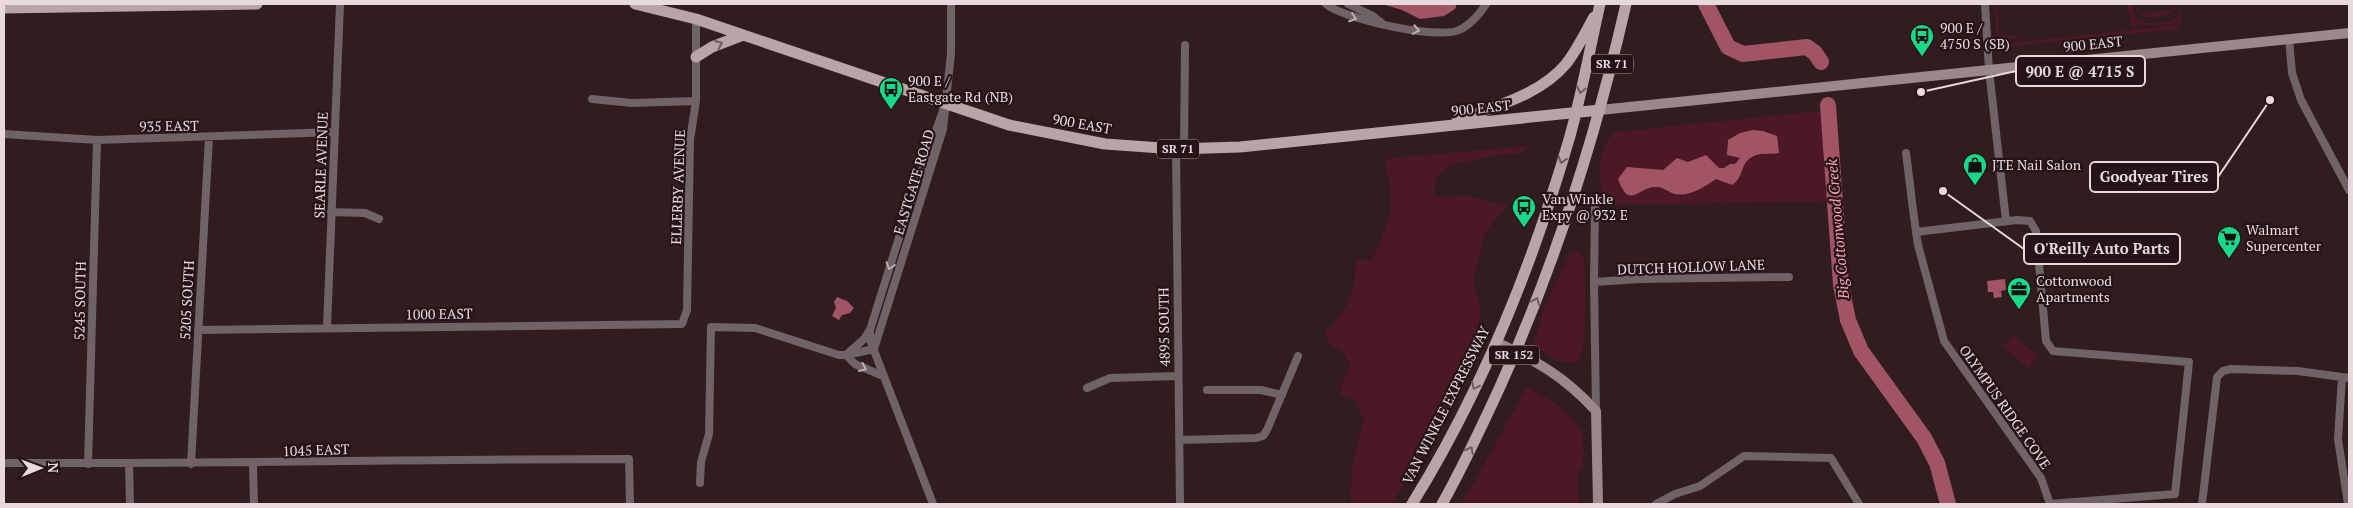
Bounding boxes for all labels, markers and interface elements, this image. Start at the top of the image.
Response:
one-way arrow [1348,12,1357,22]
place label: 900 E / 4750 S (SB) [1940,18,2010,53]
bus stop icon: 900 E / 4750 S (SB) [1909,23,1935,57]
one-way arrow [1412,24,1420,35]
street label: 900 EAST [2062,31,2124,56]
one-way arrow [714,40,723,51]
road number: SR 71 [1591,54,1633,74]
callout: 900 E @ 4715 S [2016,56,2145,86]
text: 900 E @ 4715 S [2026,61,2134,81]
place label: 900 E / Eastgate Rd (NB) [908,71,1013,106]
bus stop icon: 900 E / Eastgate Rd (NB) [878,76,904,110]
one-way arrow [1576,85,1587,94]
street label: 900 EAST [1450,95,1512,120]
street label: 900 EAST [1051,109,1113,138]
street label: SEARLE AVENUE [309,111,332,219]
street label: 935 EAST [139,115,199,136]
street label: EASTGATE ROAD [888,127,939,237]
street label: ELLERBY AVENUE [666,129,689,245]
road number: SR 71 [1157,140,1199,158]
shop icon: JTE Nail Salon [1962,152,1988,186]
one-way arrow [1558,155,1568,163]
place label: JTE Nail Salon [1992,155,2082,174]
water label: Big Cottonwood Creek [1821,157,1853,301]
callout: Goodyear Tires [2090,162,2218,192]
text: Goodyear Tires [2100,166,2208,186]
place label: Van Winkle Expy @ 932 E [1542,189,1628,224]
bus stop icon: Van Winkle Expy @ 932 E [1511,194,1537,228]
place label: Walmart Supercenter [2246,220,2322,255]
supermarket icon: Walmart Supercenter [2216,225,2242,259]
callout: O'Reilly Auto Parts [2024,234,2180,264]
text: O'Reilly Auto Parts [2034,238,2170,258]
street label: DUTCH HOLLOW LANE [1617,254,1765,279]
street label: 5205 SOUTH [175,260,198,340]
street label: 5245 SOUTH [69,261,90,341]
one-way arrow [885,262,895,270]
place label: Cottonwood Apartments [2036,271,2112,306]
office icon: Cottonwood Apartments [2006,276,2032,310]
street label: 4895 SOUTH [1153,287,1174,367]
one-way arrow [1530,297,1541,306]
street label: 1000 EAST [405,303,473,324]
street label: VAN WINKLE EXPRESSWAY [1397,322,1494,487]
street label: OLYMPUS RIDGE COVE [1955,341,2056,473]
road number: SR 152 [1489,346,1539,364]
one-way arrow [858,361,867,372]
one-way arrow [1471,381,1482,390]
street label: 1045 EAST [282,439,350,460]
north arrow [15,443,65,493]
one-way arrow [1464,446,1475,455]
text: N [44,462,63,474]

